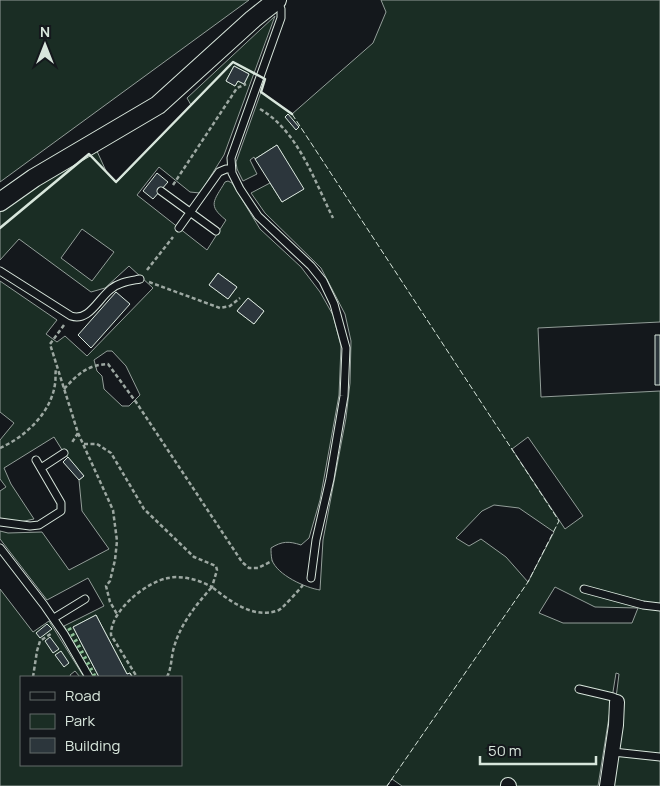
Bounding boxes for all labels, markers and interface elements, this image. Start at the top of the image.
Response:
north arrow [20,20,70,70]
text: N [40,22,50,41]
legend [20,676,182,766]
text: Road [65,685,101,706]
text: Park [65,710,95,731]
scale bar [480,734,596,766]
text: Building [65,735,120,756]
text: 50 m [488,740,522,761]

